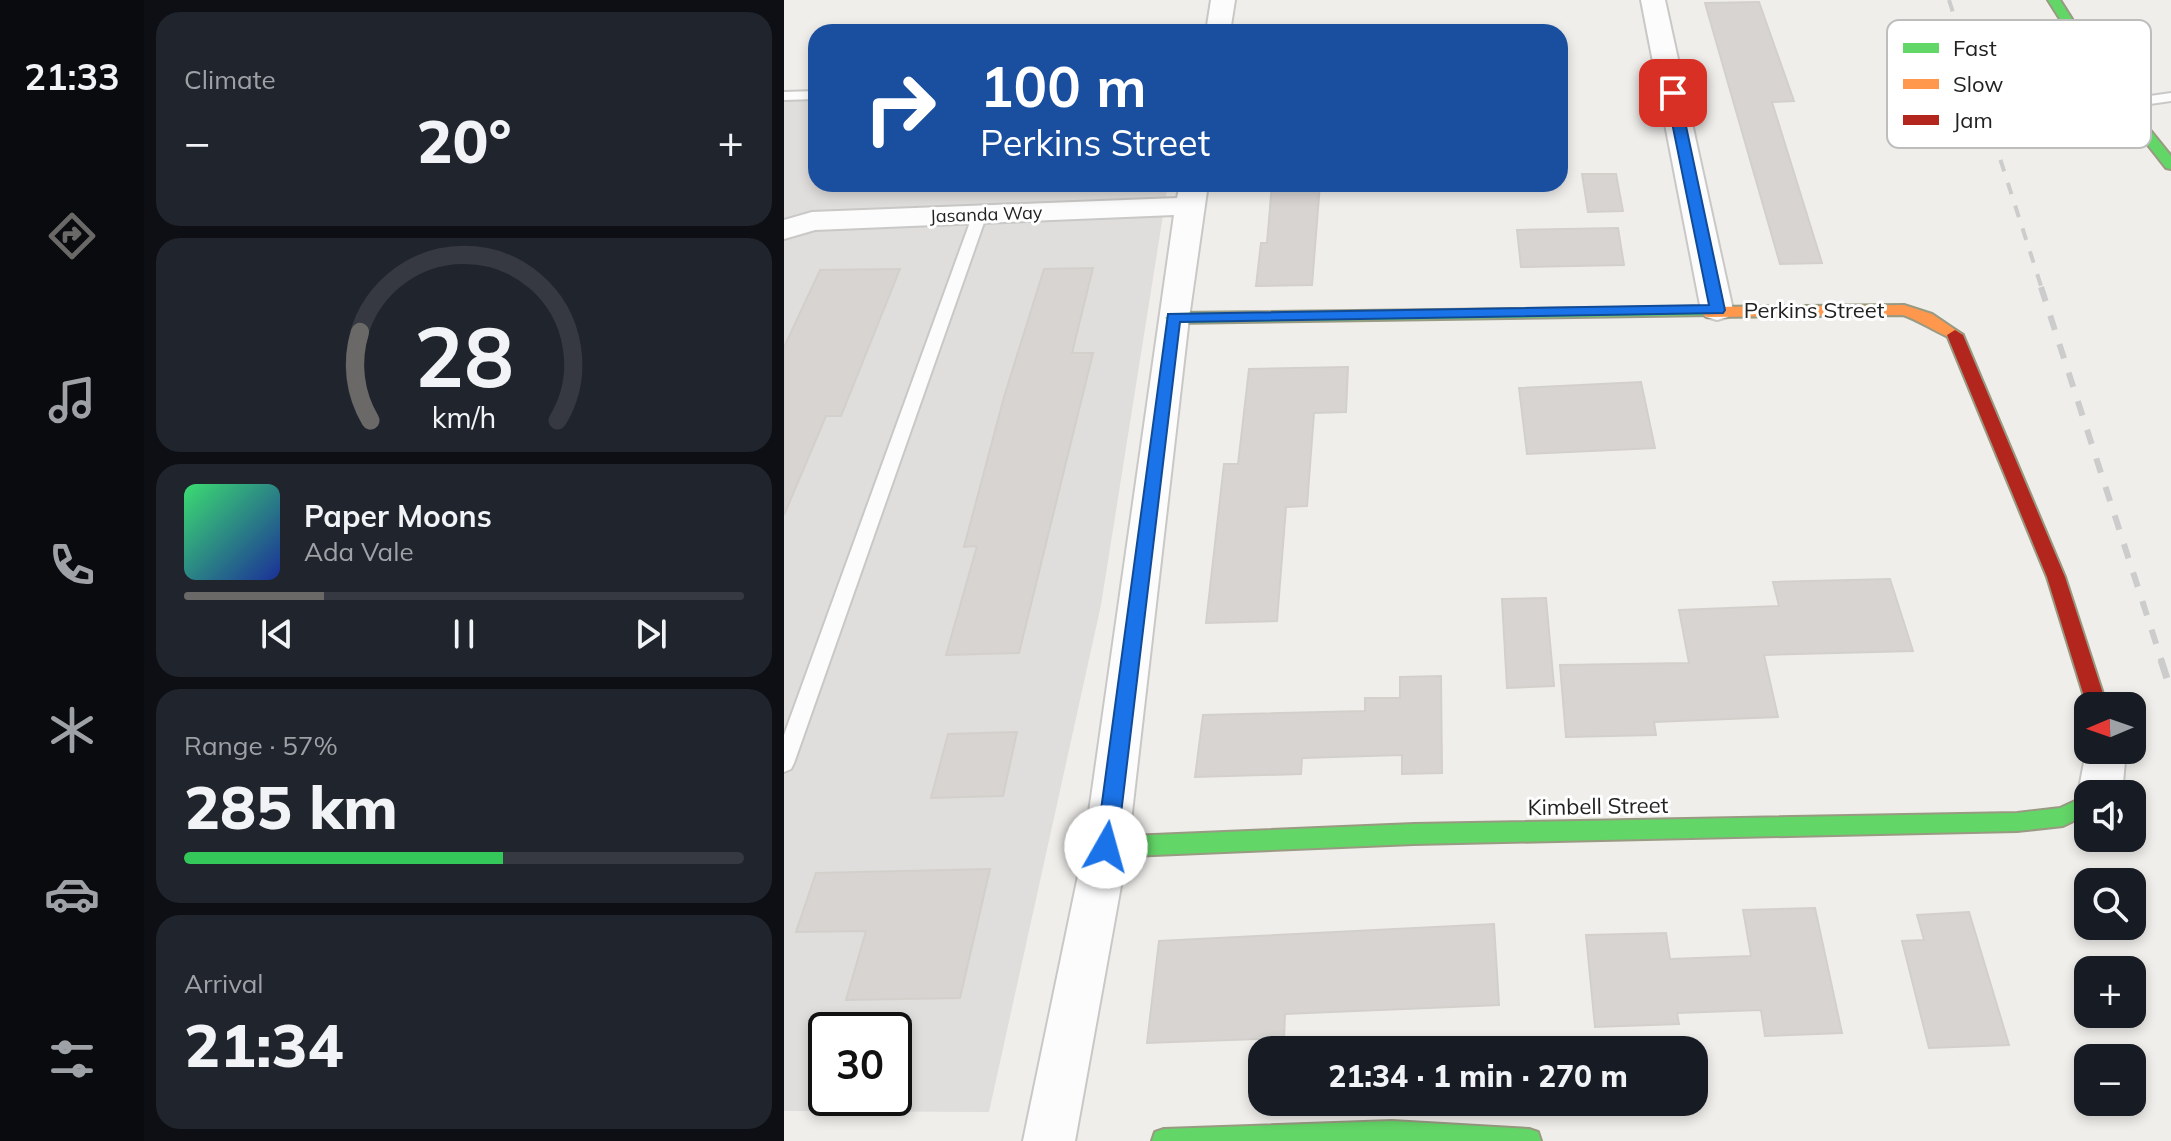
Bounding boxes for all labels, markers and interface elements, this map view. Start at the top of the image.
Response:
legend [1887,20,2151,148]
text: Fast [1953,34,1997,62]
text: 100 m [980,51,1147,121]
text: 21:33 [24,54,120,99]
icon: right [848,56,952,160]
pin [1639,59,1707,127]
text: Climate [184,63,276,96]
text: Slow [1953,70,2003,98]
icon: arrive [1651,71,1695,115]
text: 20° [416,103,512,178]
text: Jam [1953,106,1993,134]
text: − [184,114,210,169]
text: + [718,114,744,169]
text: Perkins Street [980,120,1210,165]
street label: Jasanda Way [929,201,1043,227]
icon: directions [44,208,100,264]
street label: Perkins Street [1744,296,1885,324]
text: 28 [414,302,514,407]
icon: music [44,372,100,428]
text: km/h [432,399,496,435]
text: Paper Moons [304,497,492,535]
text: Ada Vale [304,535,414,568]
icon: phone [44,537,100,593]
icon: previous [255,612,299,656]
icon: pause [442,612,486,656]
icon: next [629,612,673,656]
north arrow [2074,692,2146,764]
map controls [2074,692,2146,1116]
icon: climate [44,702,100,758]
text: Range · 57% [184,729,338,762]
text: 285 km [184,769,398,844]
button: sound [2074,780,2146,852]
street label: Kimbell Street [1527,791,1669,821]
position arrow [1064,805,1148,889]
icon: car [44,866,100,922]
button: search [2074,868,2146,940]
button: + [2074,956,2146,1028]
text: Arrival [184,967,264,1000]
text: 21:34 [184,1007,344,1082]
speed limit sign: 30 [808,1012,912,1116]
icon: filters [44,1031,100,1087]
button: − [2074,1044,2146,1116]
text: 21:34 · 1 min · 270 m [1328,1057,1628,1095]

